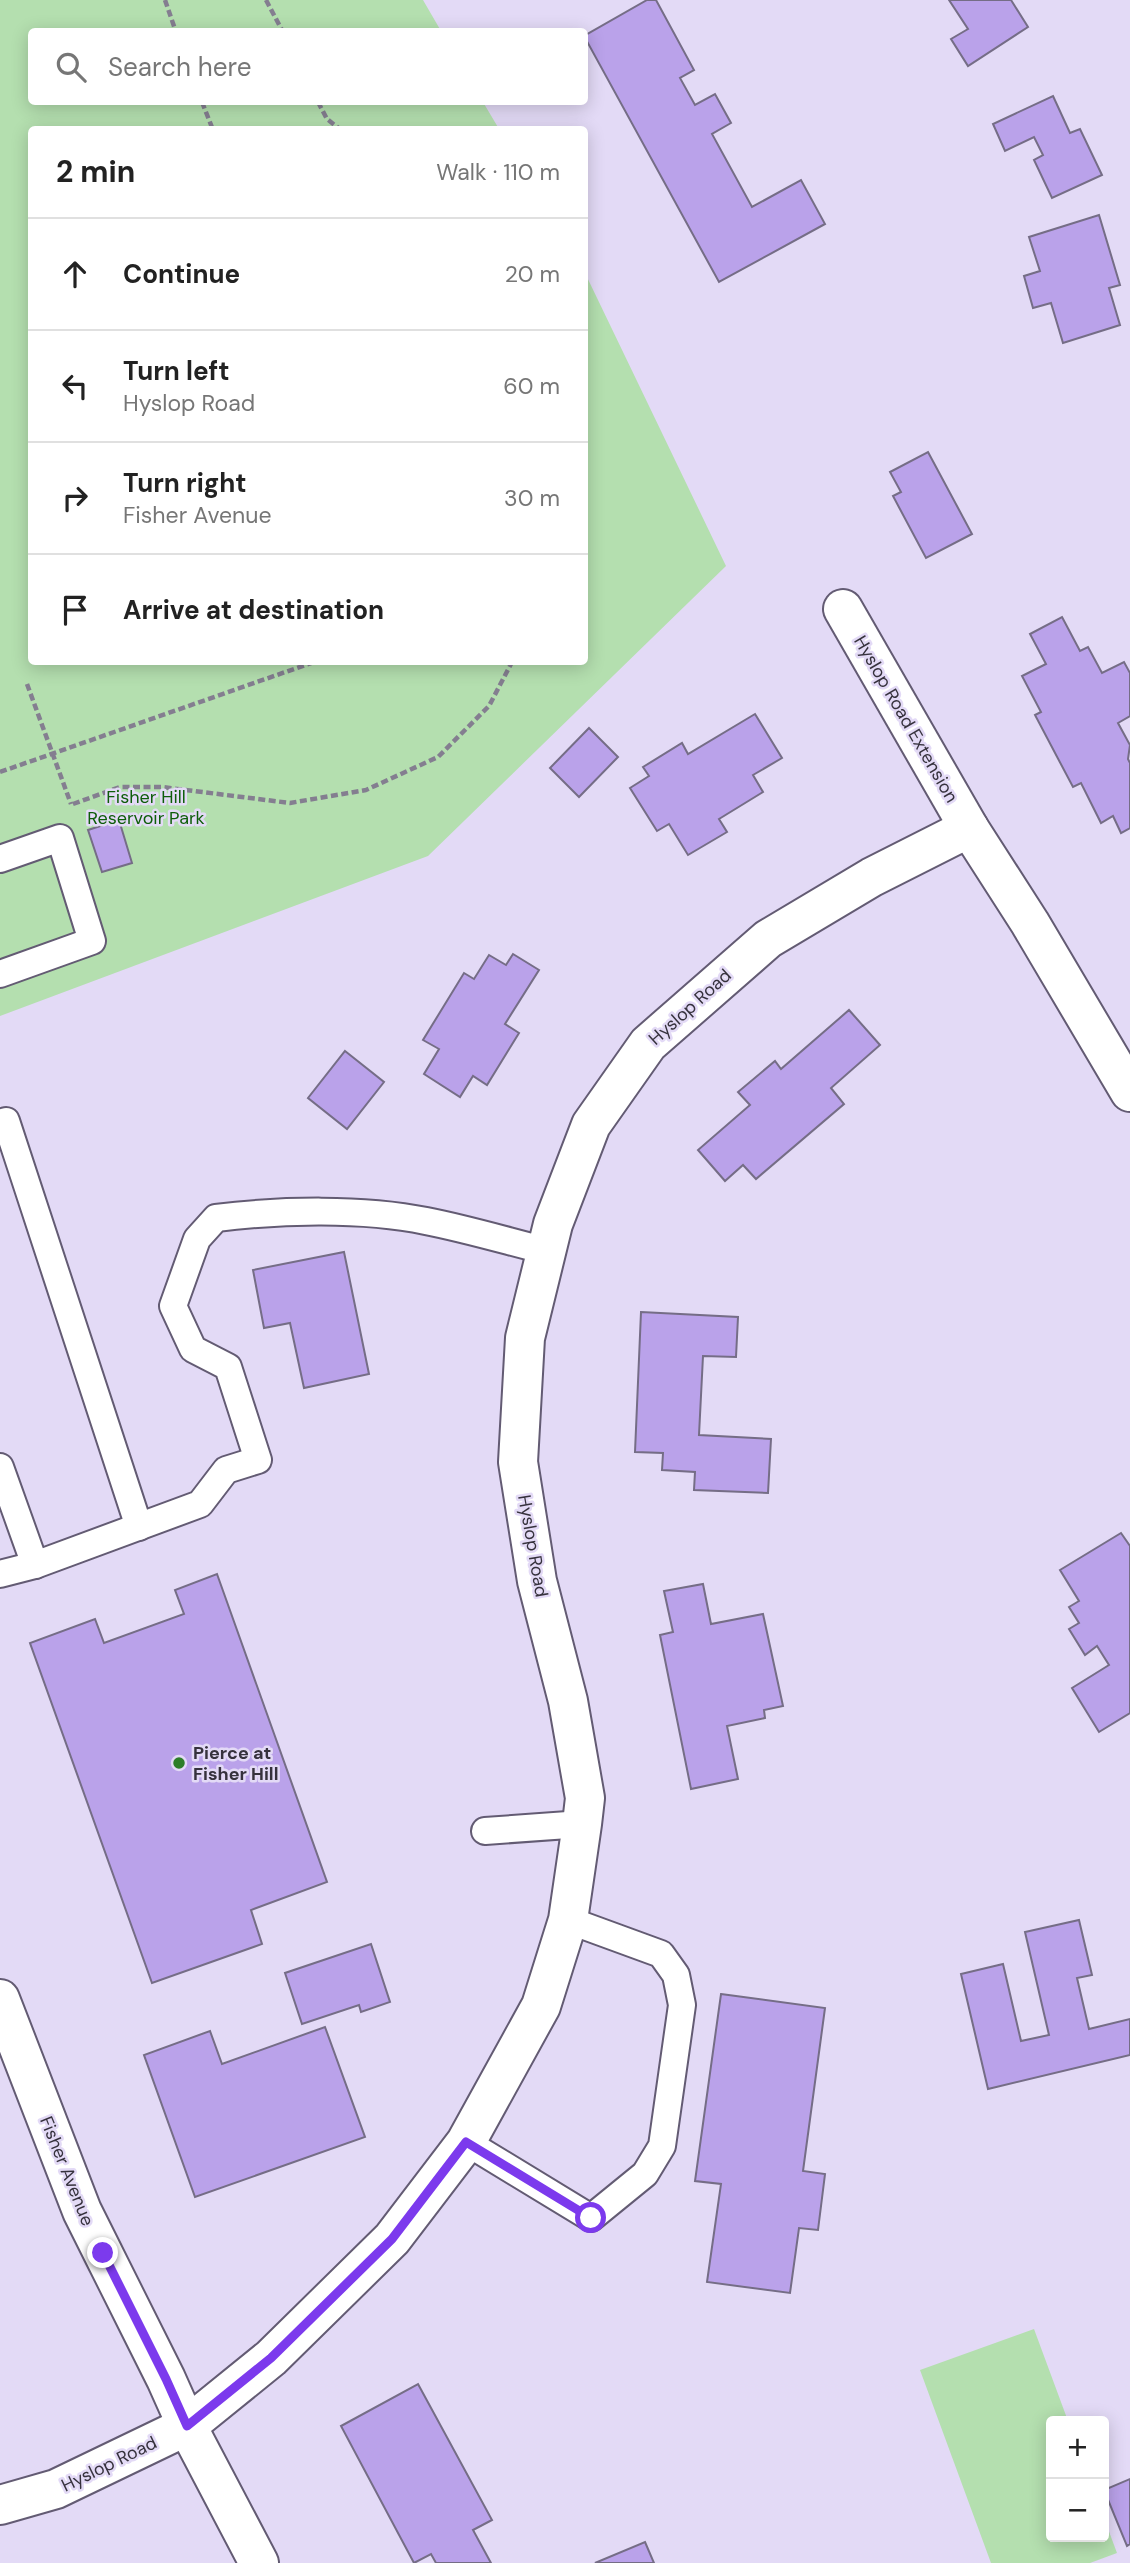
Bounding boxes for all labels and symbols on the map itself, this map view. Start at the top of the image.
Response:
street label: Hyslop Road Extension [848,631,964,807]
park label: Fisher Hill Reservoir Park [87,785,205,830]
street label: Hyslop Road [644,963,736,1051]
street label: Hyslop Road [512,1493,554,1599]
place label: Pierce at Fisher Hill [193,1741,278,1786]
marker: Pierce at Fisher Hill [171,1755,187,1771]
street label: Fisher Avenue [34,2113,100,2229]
route start [575,2202,606,2233]
route end [87,2237,118,2268]
street label: Hyslop Road [57,2431,161,2497]

